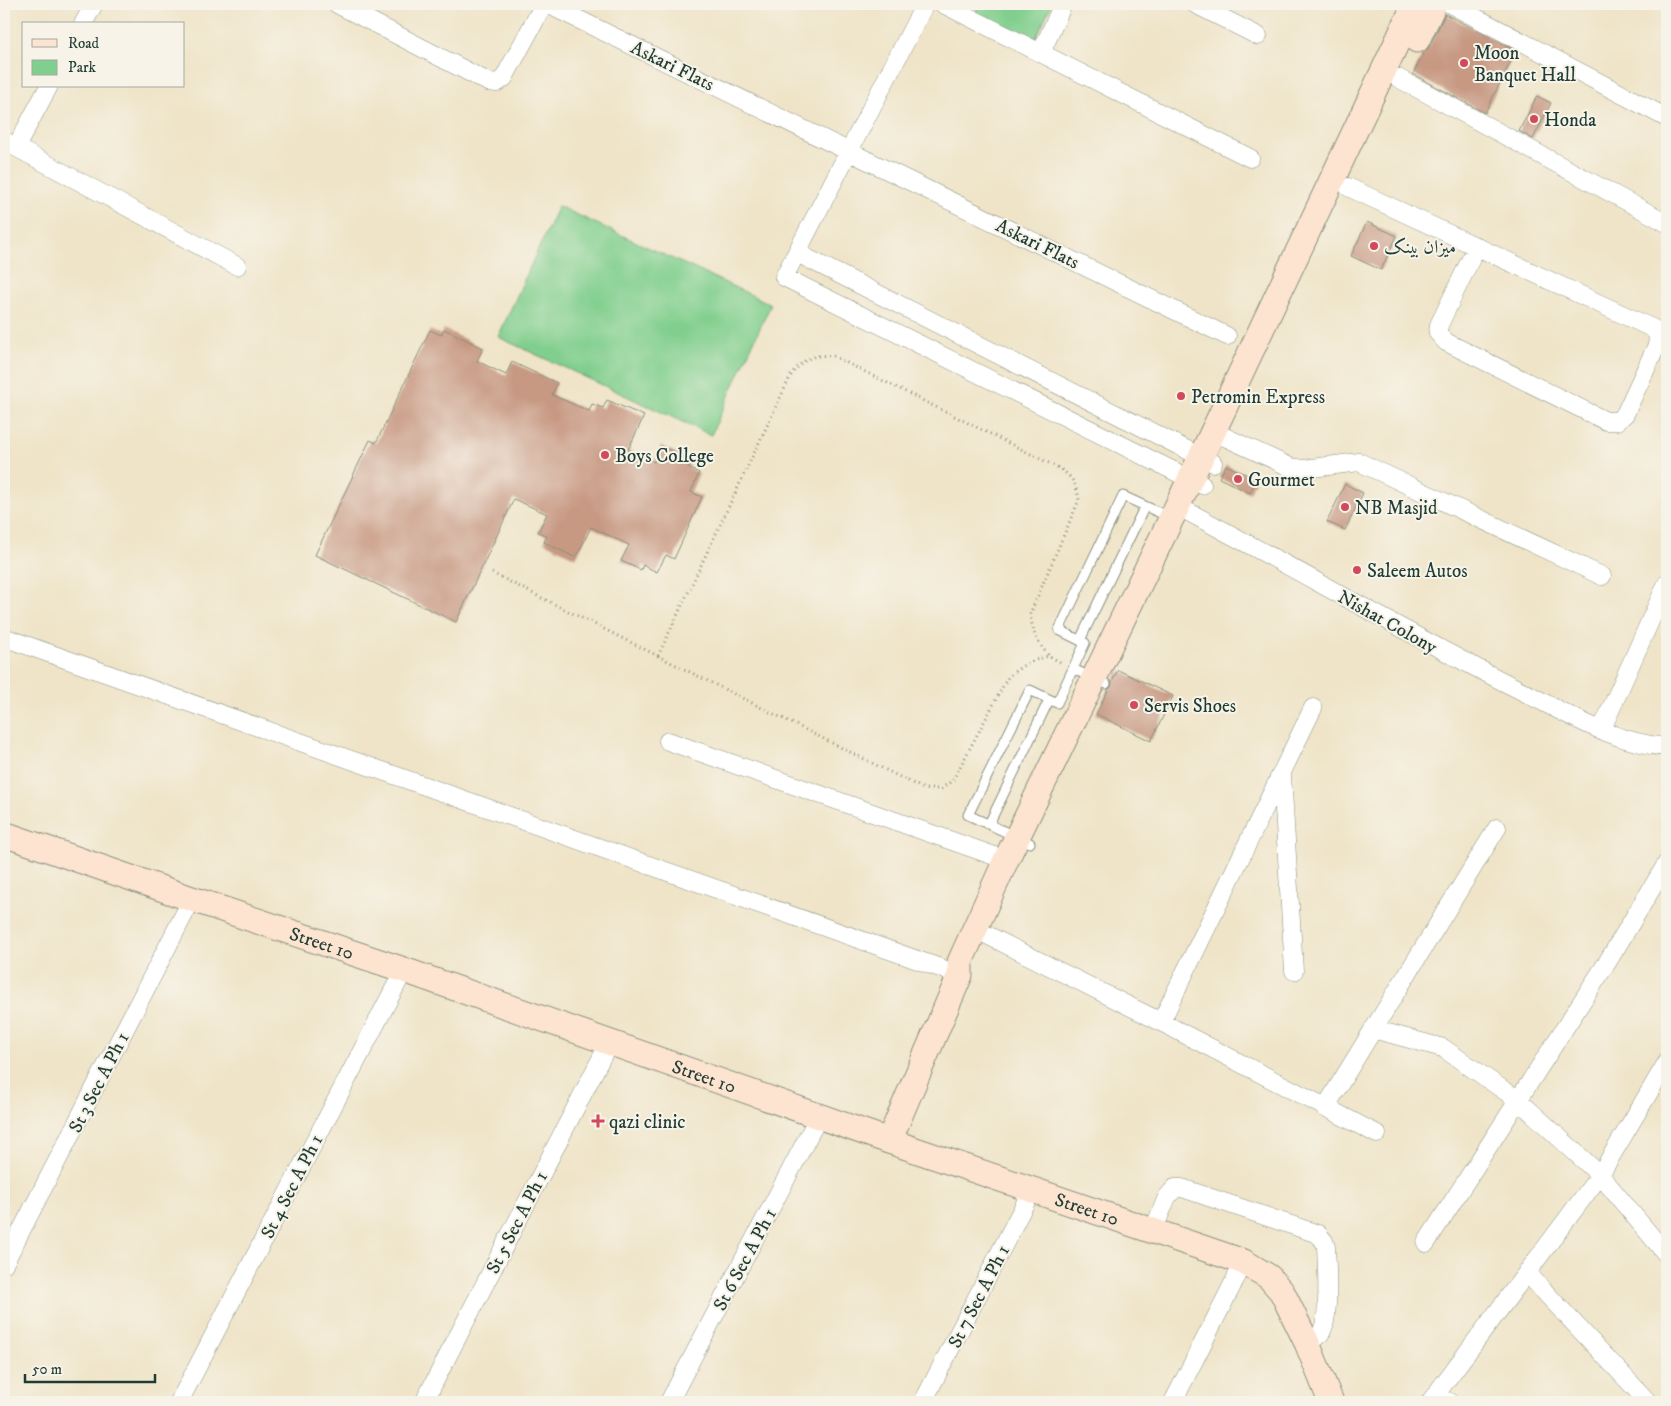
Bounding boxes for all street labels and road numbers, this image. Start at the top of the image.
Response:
street label: Askari Flats [627,36,718,96]
street label: Askari Flats [992,214,1083,274]
street label: Nishat Colony [1334,586,1442,660]
street label: Street 10 [286,923,357,965]
street label: St 3 Sec A Ph 1 [64,1029,134,1137]
street label: Street 10 [669,1055,739,1099]
street label: St 4 Sec A Ph 1 [256,1131,328,1242]
street label: St 5 Sec A Ph 1 [482,1168,553,1278]
street label: Street 10 [1052,1188,1122,1231]
street label: St 6 Sec A Ph 1 [709,1205,782,1315]
street label: St 7 Sec A Ph 1 [944,1241,1015,1352]

